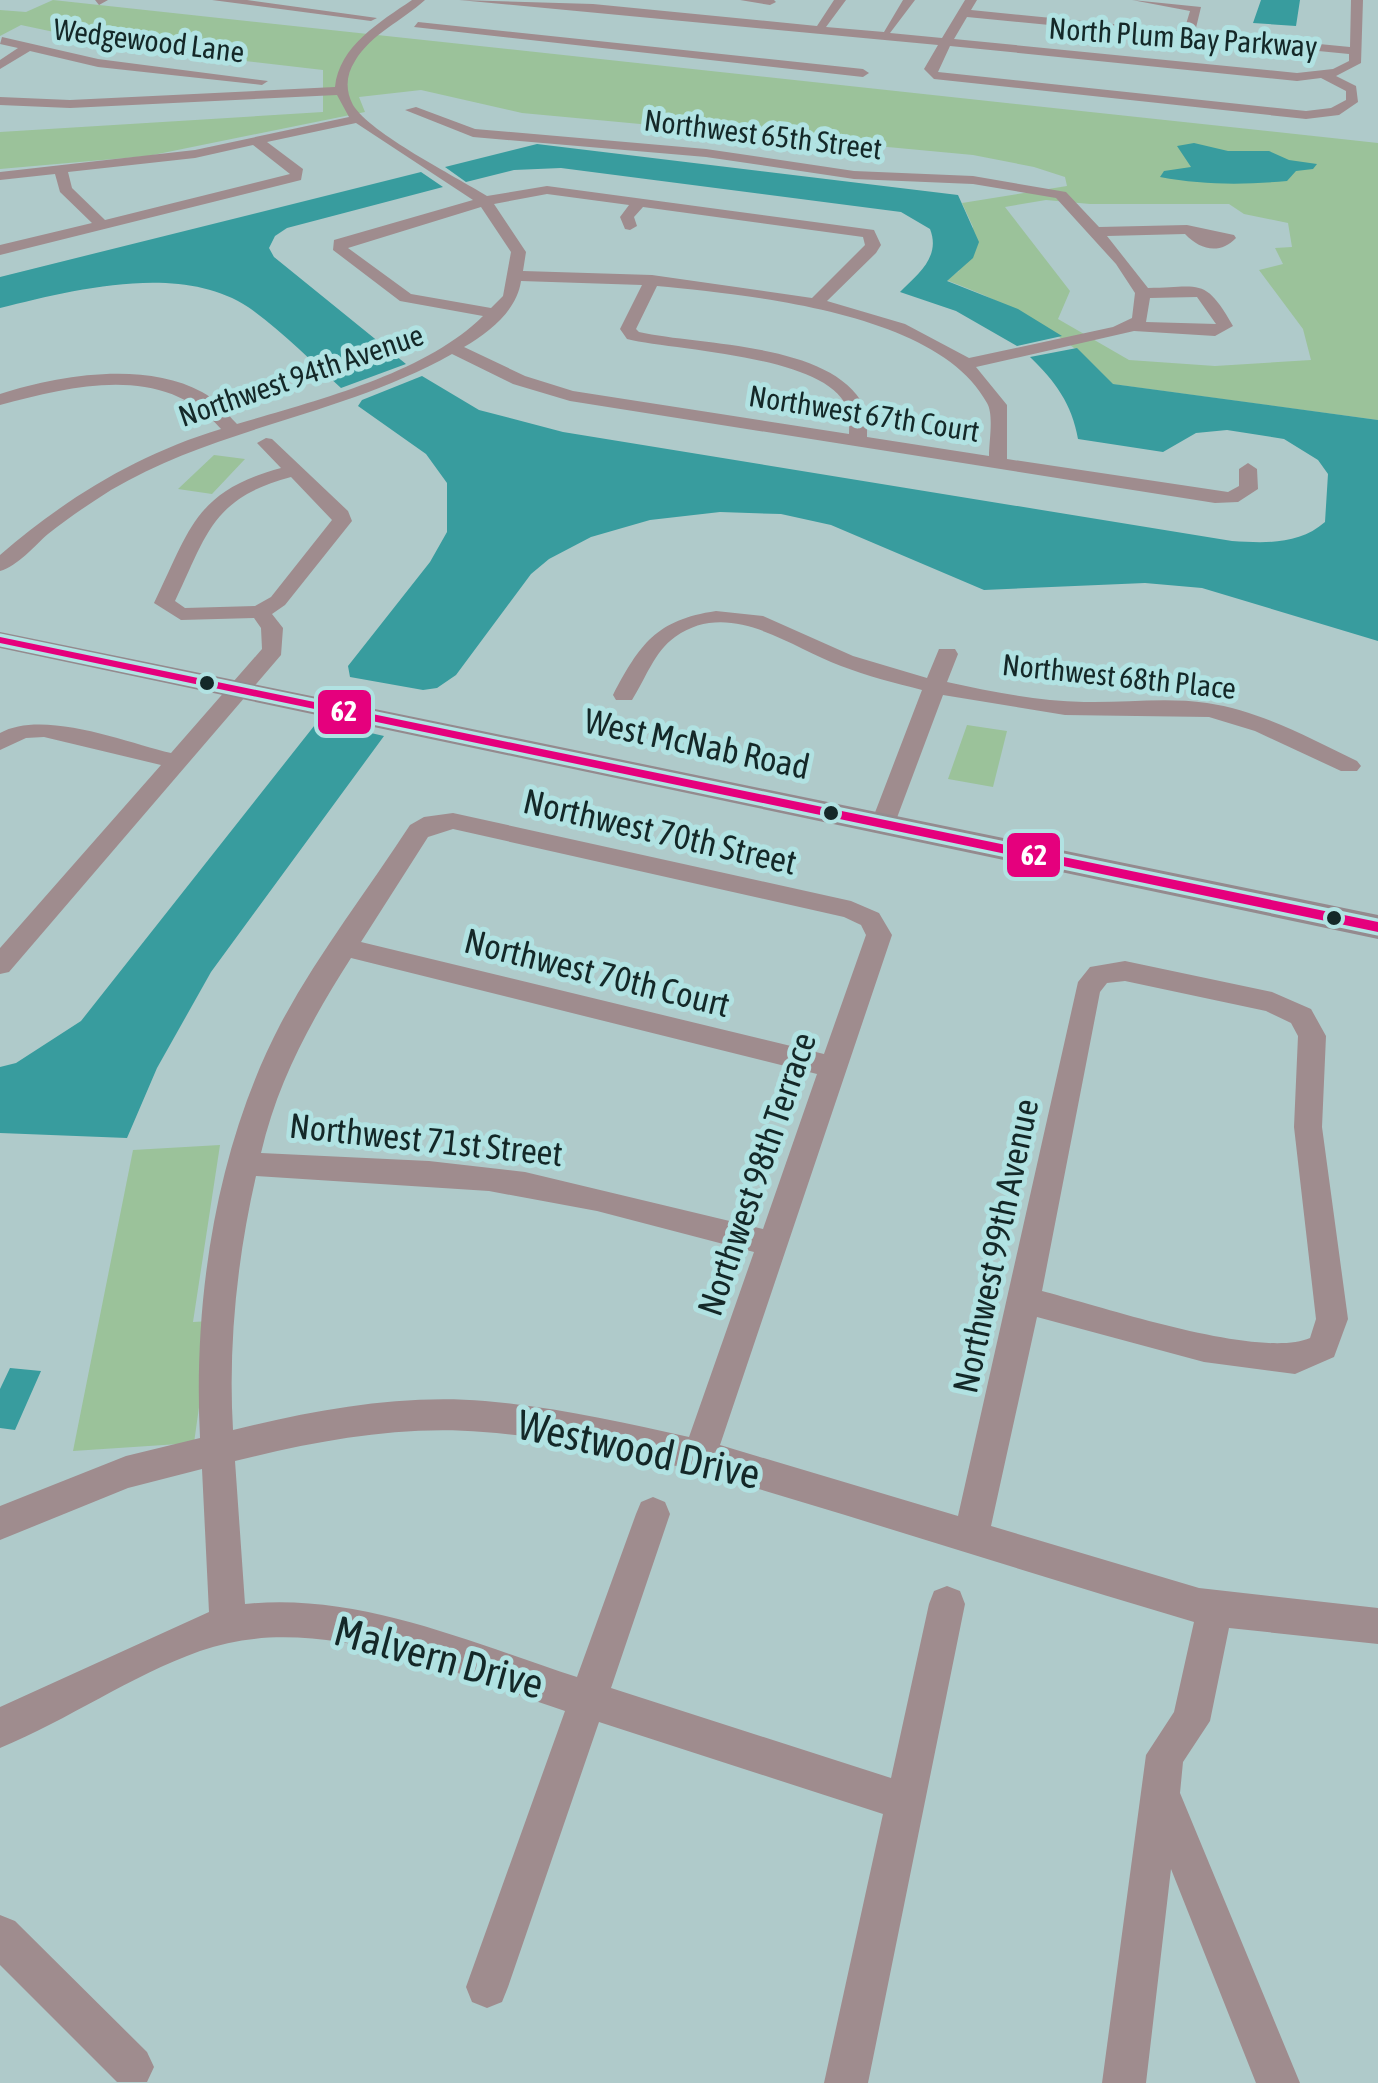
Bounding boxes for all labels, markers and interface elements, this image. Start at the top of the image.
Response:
street label: Wedgewood Lane [52,11,246,69]
street label: North Plum Bay Parkway [1048,11,1319,63]
street label: Northwest 65th Street [642,103,884,165]
street label: Northwest 94th Avenue [174,317,428,433]
street label: Northwest 67th Court [746,378,982,448]
street label: Northwest 68th Place [1001,647,1238,705]
unlabelled marker [197,673,217,693]
line badge: 62 [316,688,373,736]
text: 62 [331,695,357,727]
street label: West McNab Road [581,700,813,786]
street label: Northwest 70th Street [520,780,801,882]
unlabelled marker [821,803,841,823]
line badge: 62 [1005,831,1062,879]
text: 62 [1021,839,1047,871]
unlabelled marker [1324,908,1344,928]
street label: Northwest 70th Court [461,920,734,1024]
street label: Northwest 98th Terrace [689,1027,823,1320]
street label: Northwest 99th Avenue [944,1095,1046,1396]
street label: Northwest 71st Street [287,1105,565,1173]
street label: Westwood Drive [513,1400,765,1498]
street label: Malvern Drive [329,1606,549,1708]

